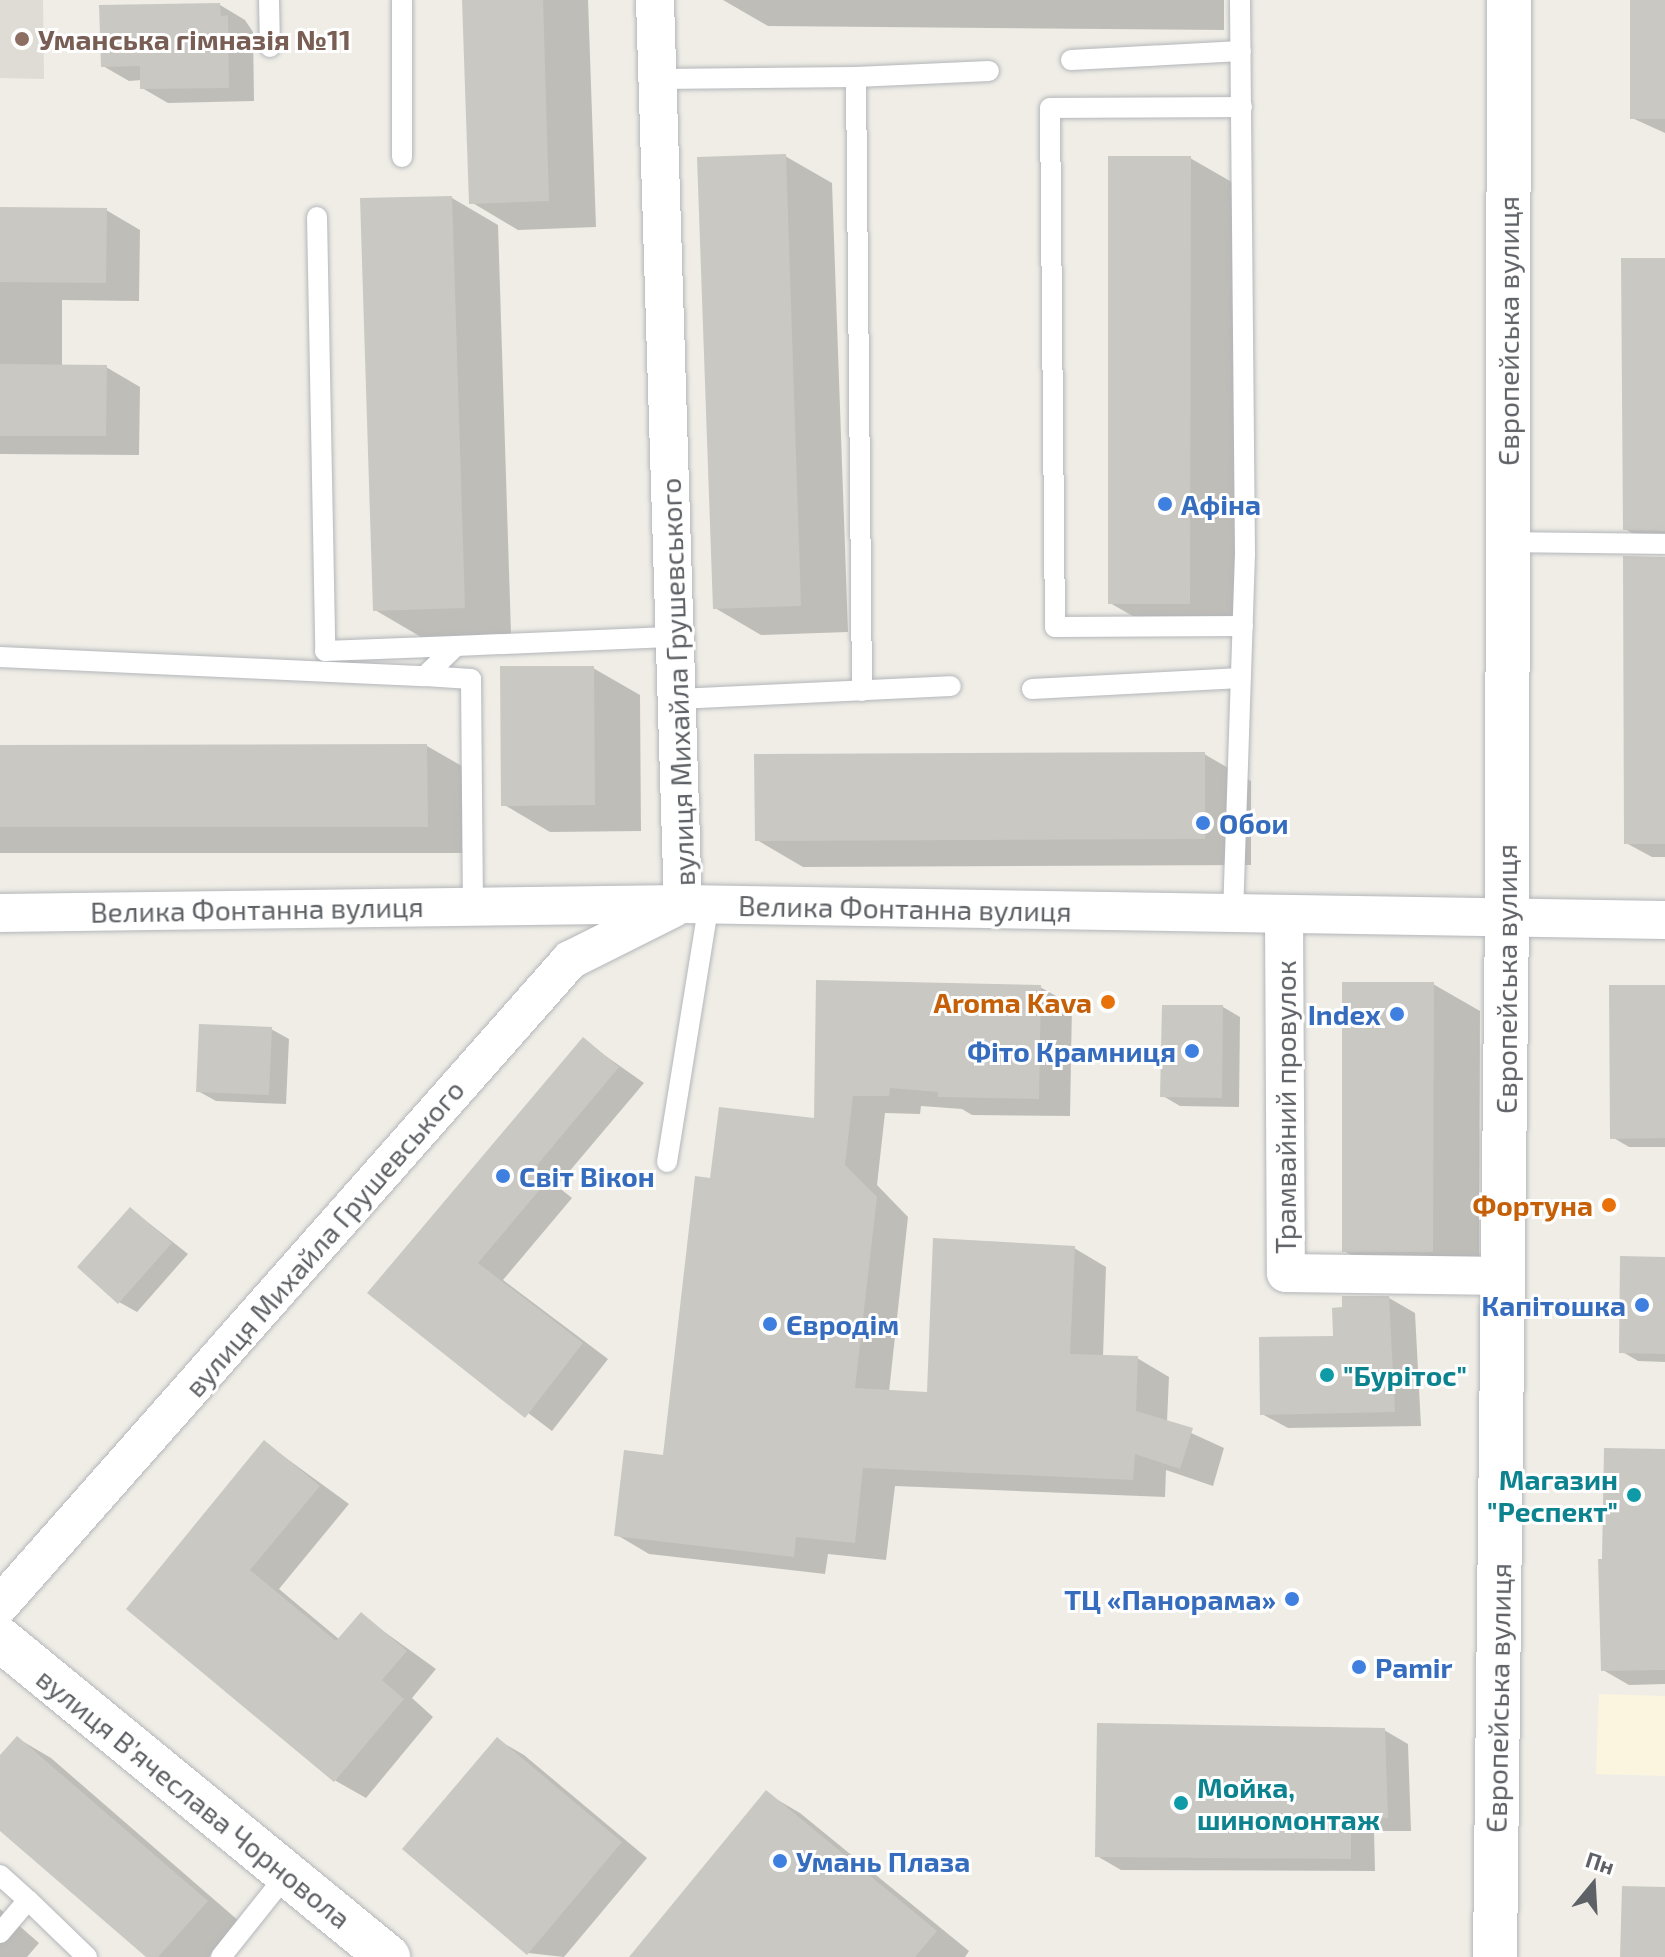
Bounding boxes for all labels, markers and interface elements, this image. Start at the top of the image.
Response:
place label: Уманська гімназія №11 [38,22,351,56]
marker: Уманська гімназія №11 [13,30,31,48]
street label: Європейська вулиця [1491,196,1525,466]
street label: вулиця Михайла Грушевського [653,477,701,887]
place label: Афіна [1181,487,1261,521]
marker: Афіна [1156,495,1174,513]
place label: Обои [1219,806,1289,840]
marker: Обои [1194,814,1212,832]
street label: Європейська вулиця [1489,844,1523,1114]
street label: Велика Фонтанна вулиця [738,888,1072,928]
street label: Велика Фонтанна вулиця [90,889,424,929]
street label: Трамвайний провулок [1268,960,1302,1254]
place label: Aroma Kava [934,985,1092,1019]
marker: Aroma Kava [1099,993,1117,1011]
place label: Index [1308,997,1381,1031]
marker: Index [1388,1005,1406,1023]
place label: Фіто Крамниця [967,1034,1176,1068]
marker: Фіто Крамниця [1183,1042,1201,1060]
street label: вулиця Михайла Грушевського [177,1073,471,1403]
place label: Світ Вікон [519,1159,655,1193]
marker: Світ Вікон [494,1167,512,1185]
place label: Фортуна [1473,1188,1593,1222]
marker: Фортуна [1600,1196,1618,1214]
place label: Капітошка [1481,1288,1626,1322]
marker: Капітошка [1633,1296,1651,1314]
place label: Євродім [786,1307,899,1341]
marker: Євродім [761,1315,779,1333]
place label: "Бурітос" [1343,1358,1467,1392]
marker: "Бурітос" [1318,1366,1336,1384]
place label: Магазин "Респект" [1487,1462,1618,1528]
marker: Магазин "Респект" [1625,1486,1643,1504]
street label: Європейська вулиця [1479,1563,1517,1833]
place label: ТЦ «Панорама» [1064,1582,1276,1616]
marker: ТЦ «Панорама» [1283,1590,1301,1608]
place label: Pamir [1375,1650,1452,1684]
marker: Pamir [1350,1658,1368,1676]
street label: вулиця В’ячеслава Чорновола [30,1661,358,1935]
place label: Мойка, шиномонтаж [1197,1770,1380,1836]
marker: Мойка, шиномонтаж [1172,1794,1190,1812]
place label: Умань Плаза [796,1844,970,1878]
north arrow [1553,1845,1633,1925]
text: Пн [1583,1845,1618,1879]
marker: Умань Плаза [771,1852,789,1870]

